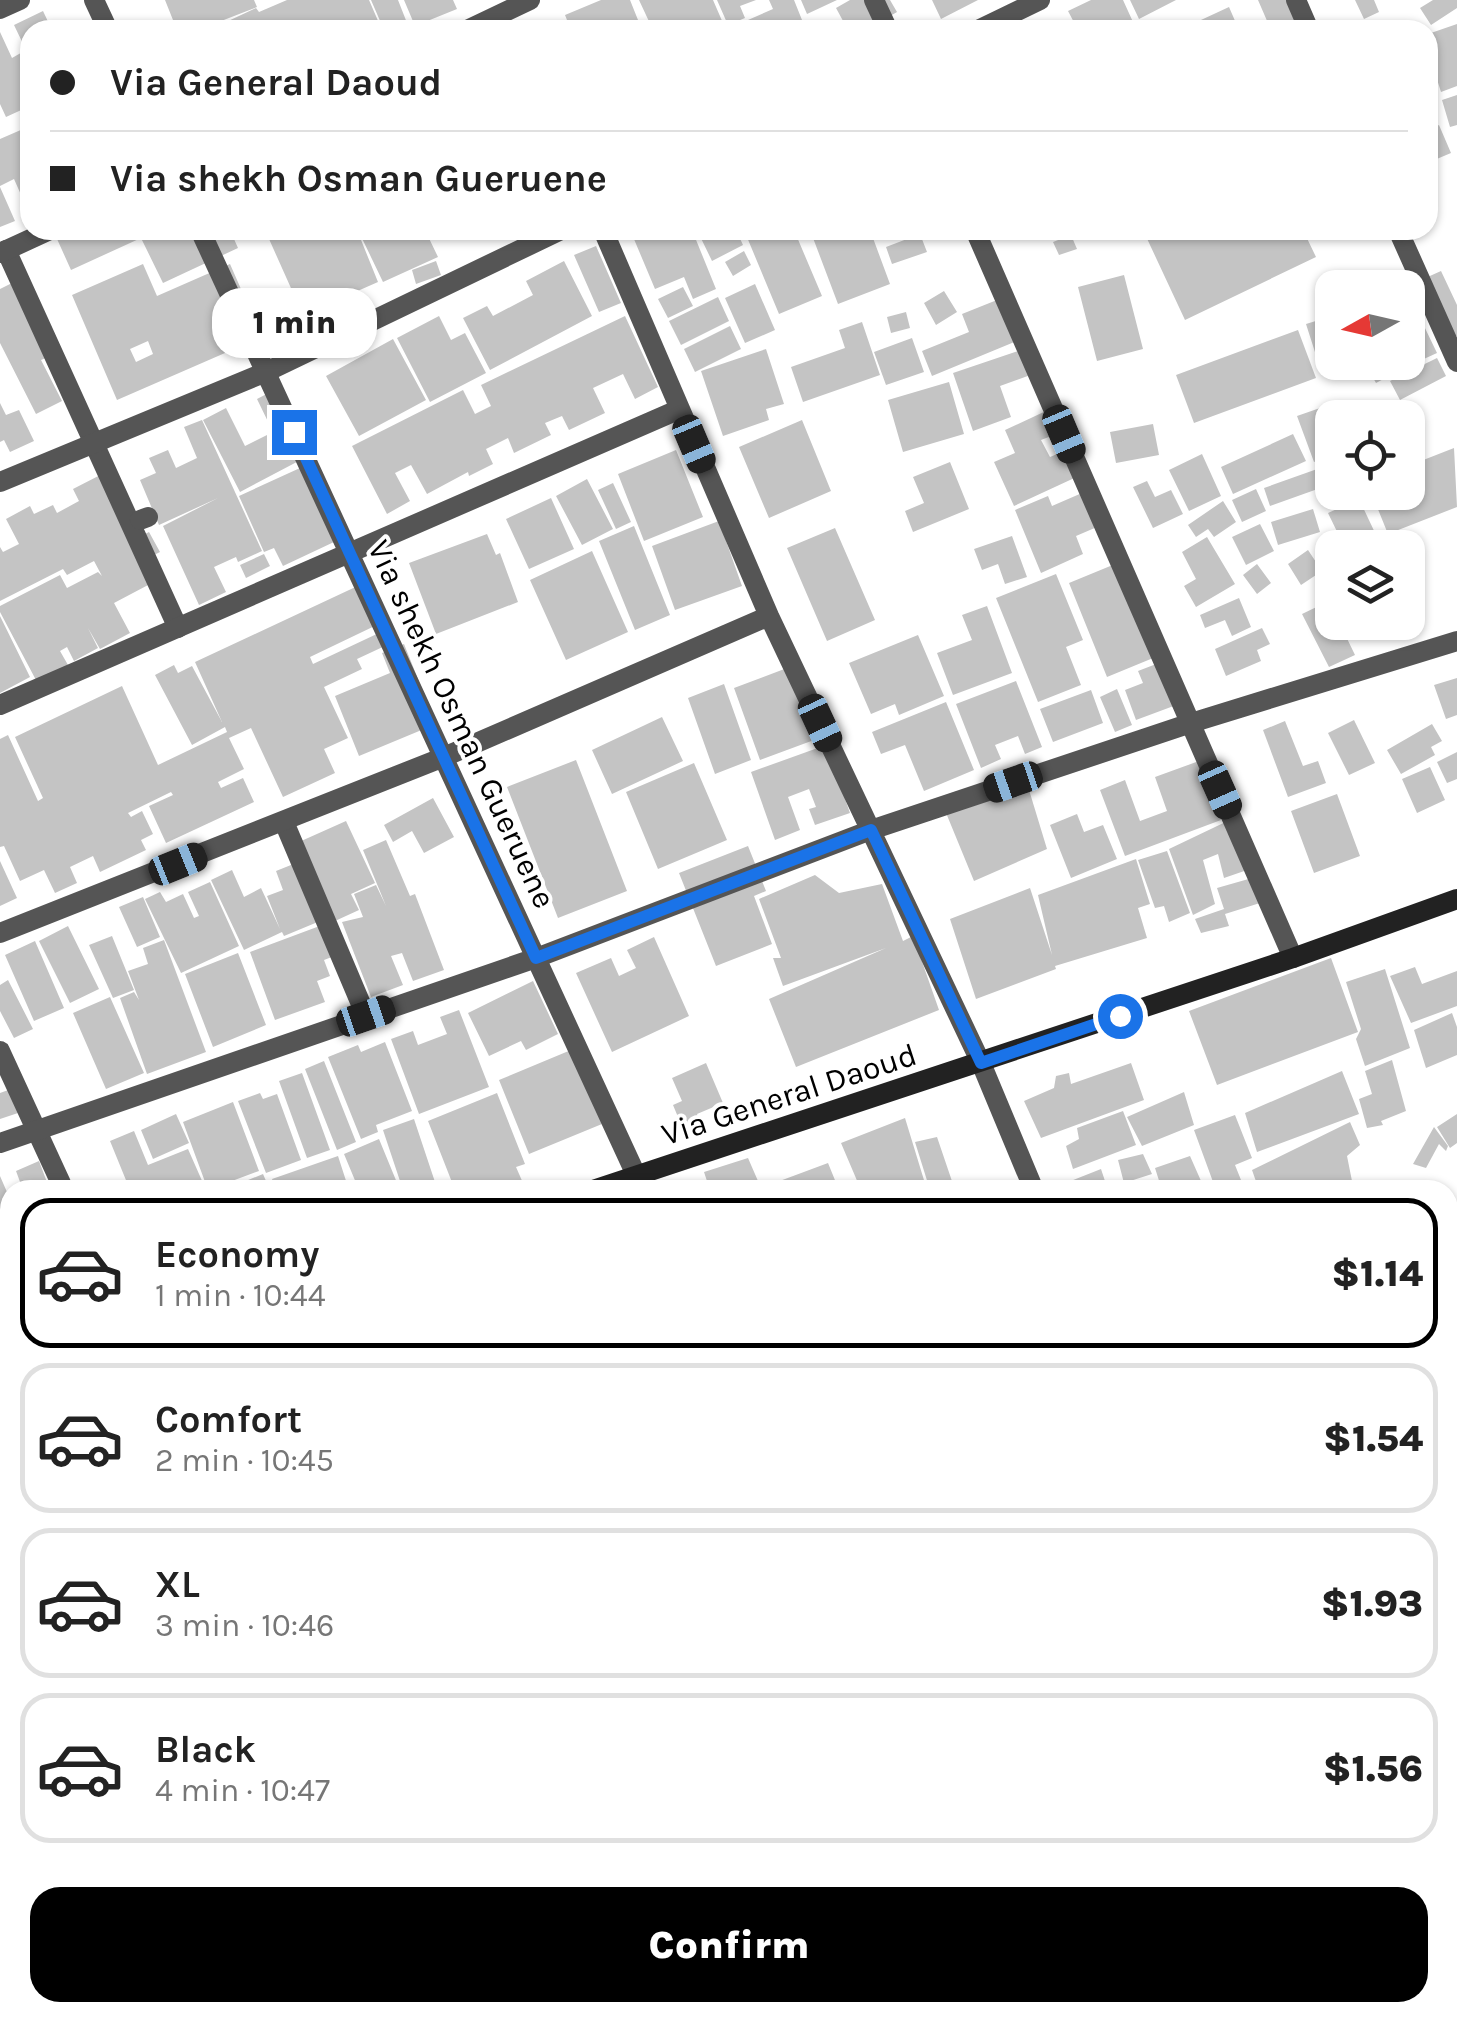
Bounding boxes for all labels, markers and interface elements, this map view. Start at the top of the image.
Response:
text: Via General Daoud [110,60,442,105]
text: Via shekh Osman Gueruene [110,156,607,201]
north arrow [1315,270,1425,380]
map controls [1315,270,1425,640]
callout: 1 min [212,287,376,357]
text: 1 min [253,304,336,341]
button: locate [1315,400,1425,510]
car [1038,401,1090,467]
route end [272,410,317,455]
car [668,411,720,477]
button: layers [1315,530,1425,640]
street label: Via shekh Osman Gueruene [360,534,563,914]
car [794,689,846,757]
car [1194,756,1246,824]
car [980,758,1046,806]
car [145,839,211,889]
car [333,992,399,1040]
route start [1098,994,1143,1039]
street label: Via General Daoud [657,1036,921,1153]
icon: car [35,1228,125,1318]
text: Economy [155,1232,319,1277]
text: $1.14 [1332,1251,1423,1296]
text: 1 min · 10:44 [155,1277,326,1314]
icon: car [35,1393,125,1483]
text: Comfort [155,1397,302,1442]
text: $1.54 [1323,1416,1423,1461]
text: 2 min · 10:45 [155,1442,334,1479]
icon: car [35,1558,125,1648]
text: XL [155,1562,200,1607]
text: $1.93 [1321,1581,1423,1626]
text: 3 min · 10:46 [155,1607,334,1644]
icon: car [35,1723,125,1813]
text: Black [155,1727,256,1772]
text: $1.56 [1323,1746,1423,1791]
text: 4 min · 10:47 [155,1772,330,1809]
button: Confirm [30,1887,1428,2002]

